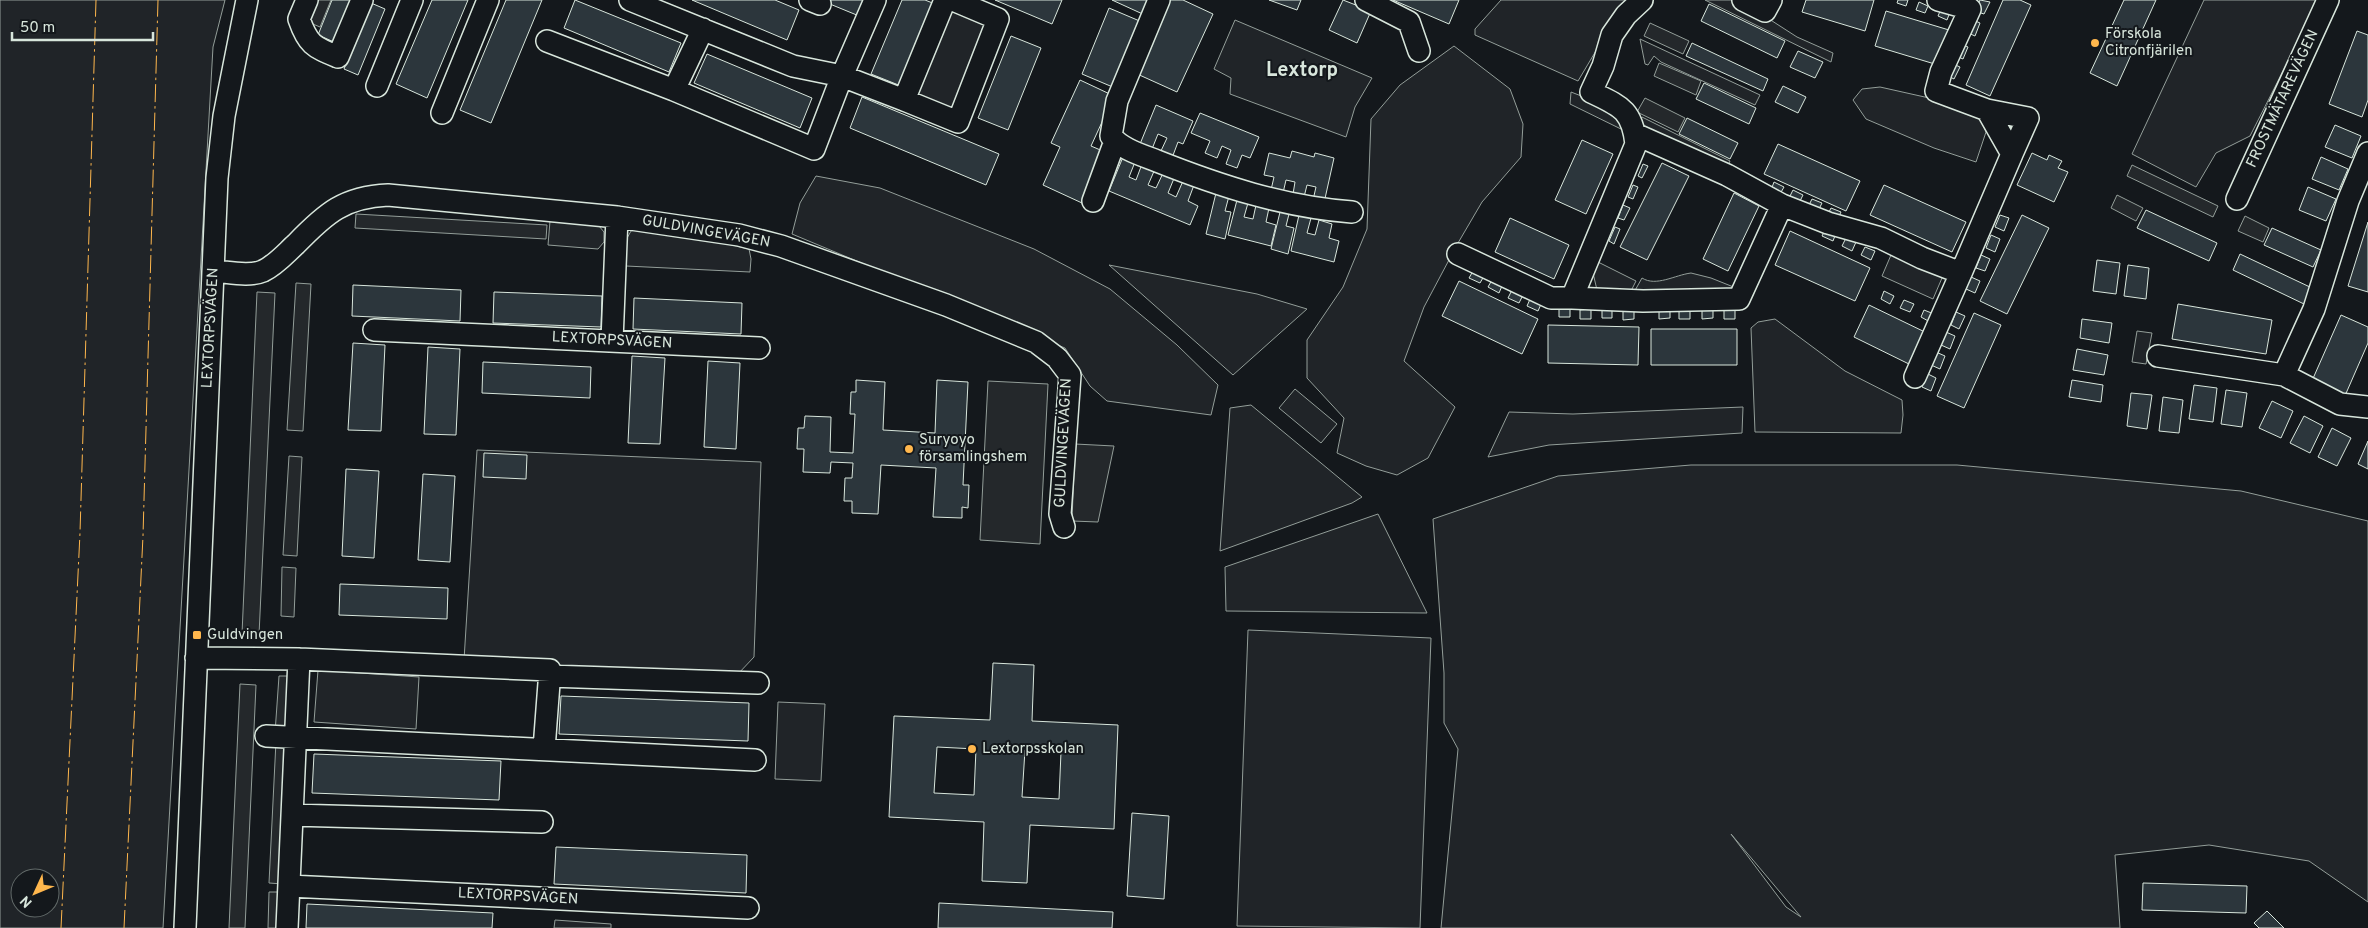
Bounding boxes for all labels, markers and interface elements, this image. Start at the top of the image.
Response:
scale bar [12,10,154,42]
text: 50 m [20,19,55,38]
place label: Förskola Citronfjärilen [2105,25,2193,61]
street label: FROSTMÄTAREVÄGEN [2242,26,2323,171]
marker: Förskola Citronfjärilen [2089,37,2101,49]
district label: Lextorp [1266,58,1338,84]
street label: GULDVINGEVÄGEN [640,210,772,253]
street label: LEXTORPSVÄGEN [197,267,224,389]
street label: LEXTORPSVÄGEN [551,327,673,354]
street label: GULDVINGEVÄGEN [1050,378,1077,508]
place label: Suryoyo församlingshem [919,431,1027,467]
marker: Suryoyo församlingshem [903,443,915,455]
place label: Guldvingen [207,626,283,645]
marker: Guldvingen [191,629,203,641]
place label: Lextorpsskolan [982,740,1084,759]
marker: Lextorpsskolan [966,743,978,755]
north arrow [10,868,60,918]
street label: LEXTORPSVÄGEN [457,883,579,910]
text: N [17,891,36,911]

